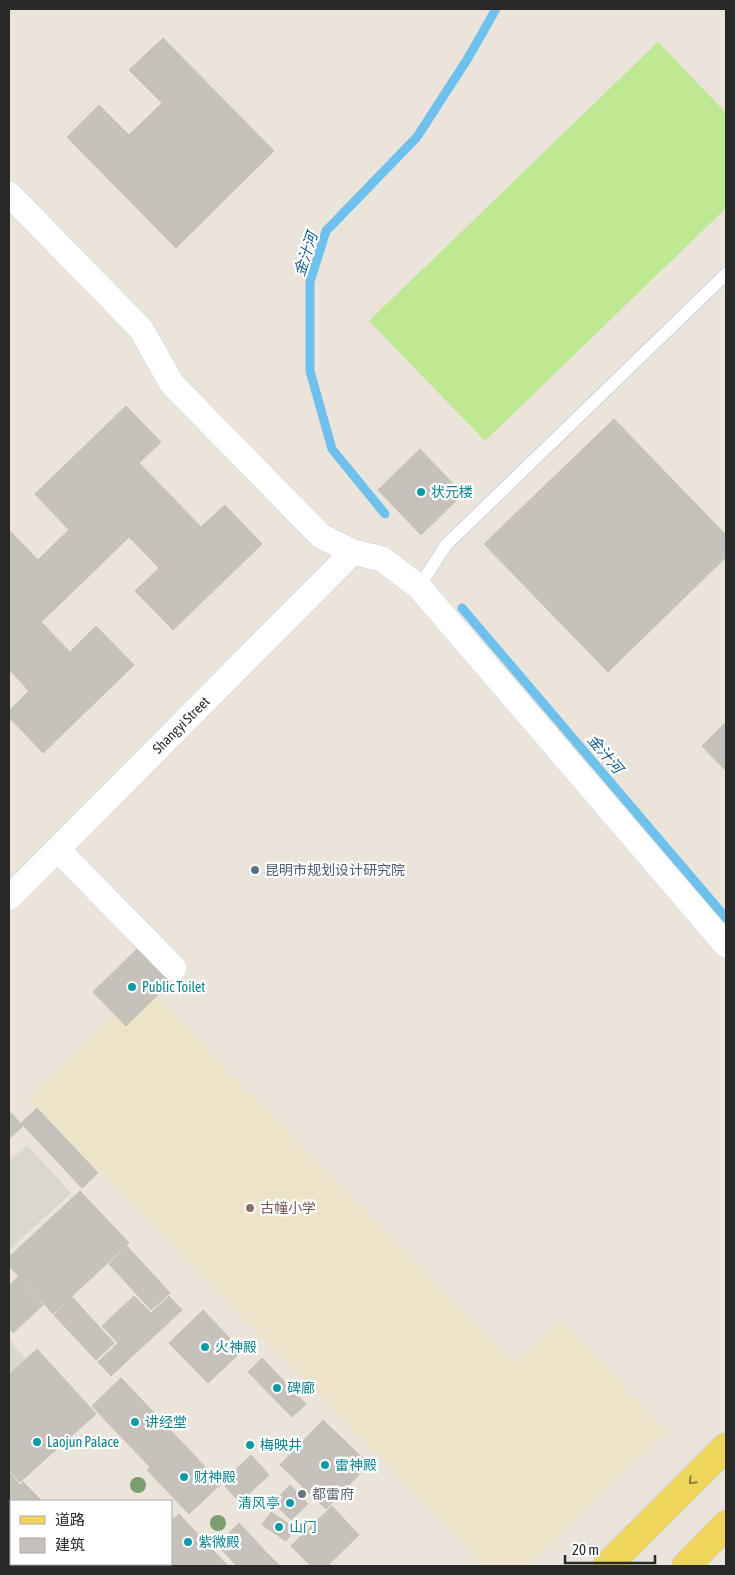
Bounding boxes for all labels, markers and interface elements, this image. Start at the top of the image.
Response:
water label: 金汁河 [290,227,321,278]
place label: 状元楼 [431,484,473,500]
marker: 状元楼 [415,486,427,498]
street label: Shangyi Street [149,693,213,757]
water label: 金汁河 [584,731,628,779]
place label: 昆明市规划设计研究院 [265,862,405,878]
marker: 昆明市规划设计研究院 [249,864,261,876]
place label: Public Toilet [142,979,205,995]
marker: Public Toilet [126,981,138,993]
place label: 古幢小学 [260,1200,316,1216]
marker: 古幢小学 [244,1202,256,1214]
place label: 火神殿 [215,1339,257,1355]
marker: 火神殿 [199,1341,211,1353]
place label: 碑廊 [287,1380,315,1396]
marker: 碑廊 [271,1382,283,1394]
place label: 讲经堂 [145,1414,187,1430]
marker: 讲经堂 [129,1416,141,1428]
place label: Laojun Palace [47,1434,119,1450]
marker: Laojun Palace [31,1436,43,1448]
place label: 梅映井 [260,1437,302,1453]
marker: 梅映井 [244,1439,256,1451]
place label: 雷神殿 [335,1457,377,1473]
marker: 雷神殿 [319,1459,331,1471]
place label: 财神殿 [194,1469,236,1485]
marker: 财神殿 [178,1471,190,1483]
one-way arrow [689,1475,698,1484]
place label: 都雷府 [312,1486,354,1502]
marker: 都雷府 [296,1488,308,1500]
place label: 清风亭 [238,1495,280,1511]
marker: 清风亭 [284,1497,296,1509]
legend [10,1500,172,1565]
text: 道路 [55,1511,85,1528]
place label: 山门 [289,1519,317,1535]
marker: 山门 [273,1521,285,1533]
scale bar [565,1532,655,1564]
place label: 紫微殿 [198,1534,240,1550]
text: 建筑 [55,1536,85,1553]
marker: 紫微殿 [182,1536,194,1548]
text: 20 m [572,1541,599,1558]

